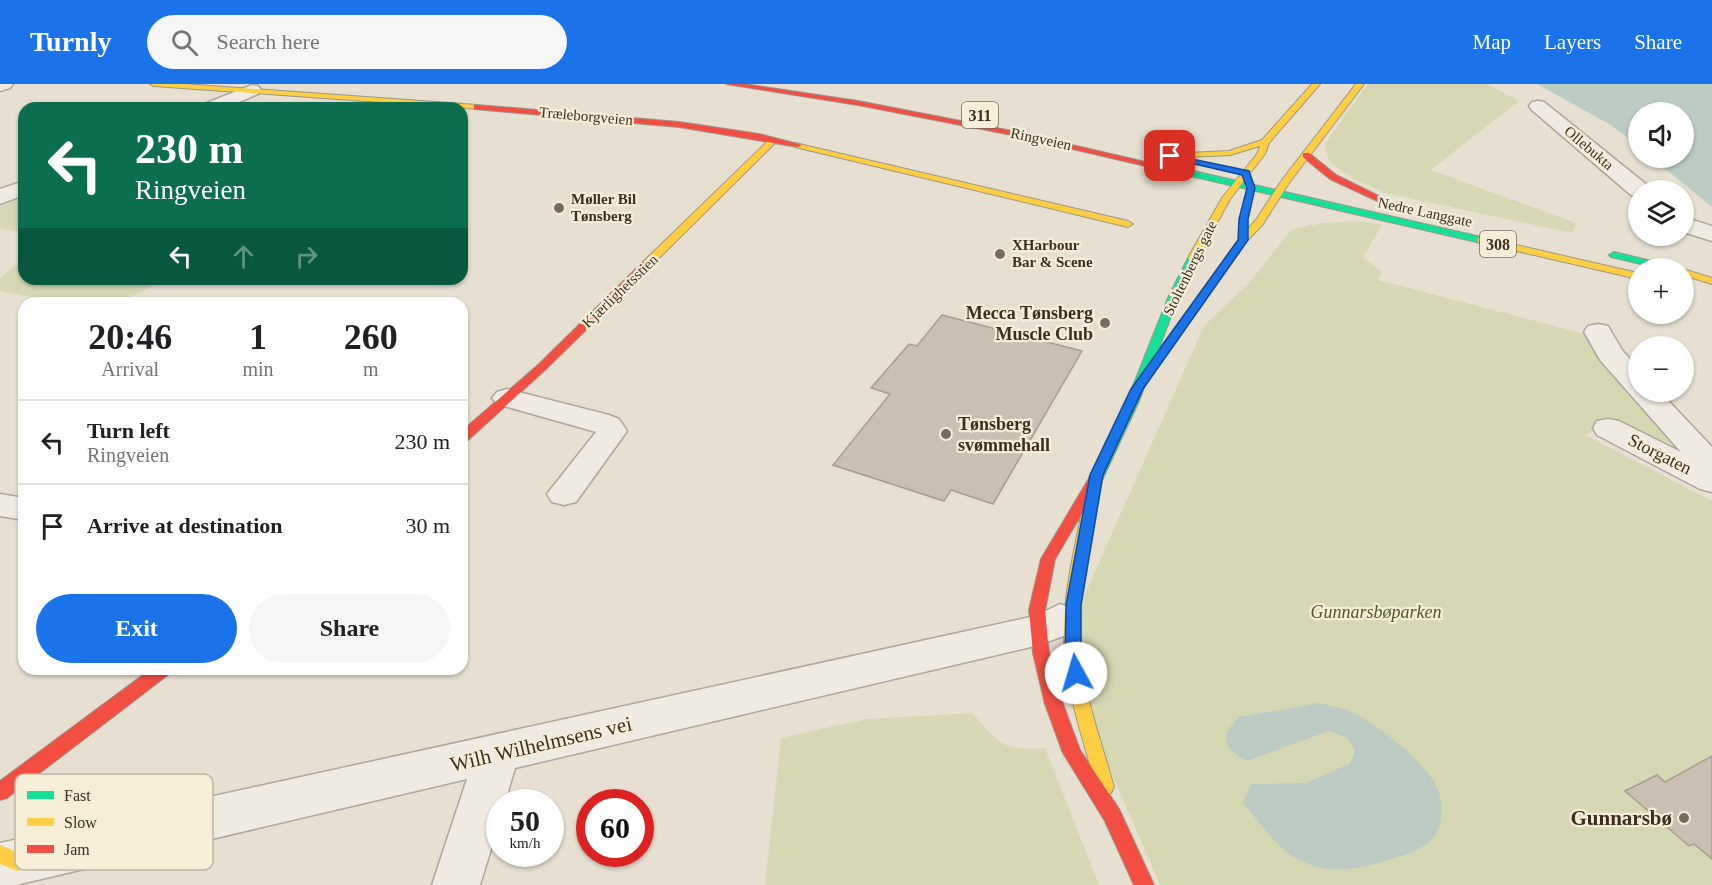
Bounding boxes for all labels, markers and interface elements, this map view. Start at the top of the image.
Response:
search box [147,15,567,69]
text: Turnly [30,26,111,57]
icon: search [168,26,201,59]
text: Search here [216,29,320,54]
text: Map [1473,30,1511,54]
text: Layers [1544,30,1601,54]
text: Share [1634,30,1682,54]
road number: 311 [962,102,998,128]
map controls [1628,102,1694,402]
button: sound [1628,102,1694,168]
street label: Træleborgveien [538,104,634,128]
street label: Ollebukta [1561,123,1617,173]
street label: Ringveien [1009,125,1073,153]
icon: left [36,126,114,204]
text: 230 m [135,126,244,172]
pin [1144,130,1195,181]
icon: arrive [1153,139,1186,172]
text: Ringveien [135,175,246,205]
button: layers [1628,180,1694,246]
place label: Møller Bil Tønsberg [571,191,636,224]
street label: Nedre Langgate [1376,194,1474,230]
marker: Møller Bil Tønsberg [552,201,566,215]
street label: Stoltenbergs gate [1160,218,1220,318]
road number: 308 [1480,231,1516,257]
place label: XHarbour Bar & Scene [1012,237,1093,270]
icon: left [164,240,197,273]
icon: ahead [227,240,260,273]
icon: right [290,240,323,273]
marker: XHarbour Bar & Scene [993,247,1007,261]
street label: Kjærlighetsstien [579,251,661,331]
button: + [1628,258,1694,324]
place label: Mecca Tønsberg Muscle Club [966,303,1093,344]
marker: Mecca Tønsberg Muscle Club [1098,316,1112,330]
text: 20:46 [88,317,172,357]
text: 1 [249,317,267,357]
text: 260 [344,317,398,357]
button: − [1628,336,1694,402]
text: Arrival [101,358,159,380]
text: min [242,358,274,380]
text: m [363,358,379,380]
place label: Tønsberg svømmehall [958,414,1050,455]
text: Turn left [87,418,170,443]
icon: left [36,426,69,459]
marker: Tønsberg svømmehall [939,427,953,441]
text: 230 m [394,429,450,454]
street label: Storgaten [1625,430,1695,478]
text: Ringveien [87,444,169,466]
icon: arrive [36,510,69,543]
text: Arrive at destination [87,513,283,538]
text: 30 m [405,513,450,538]
button: Exit [36,594,237,663]
button: Share [249,594,450,663]
park label: Gunnarsbøparken [1311,602,1442,622]
position arrow [1044,641,1108,705]
street label: Wilh Wilhelmsens vei [448,711,634,777]
legend [15,774,213,870]
text: Fast [64,787,91,804]
speed limit sign: 60 [576,789,654,867]
text: 50 [510,804,540,837]
place label: Gunnarsbø [1570,806,1672,830]
marker: Gunnarsbø [1677,811,1691,825]
text: Slow [64,814,97,831]
text: km/h [510,835,540,851]
text: Jam [64,841,90,858]

